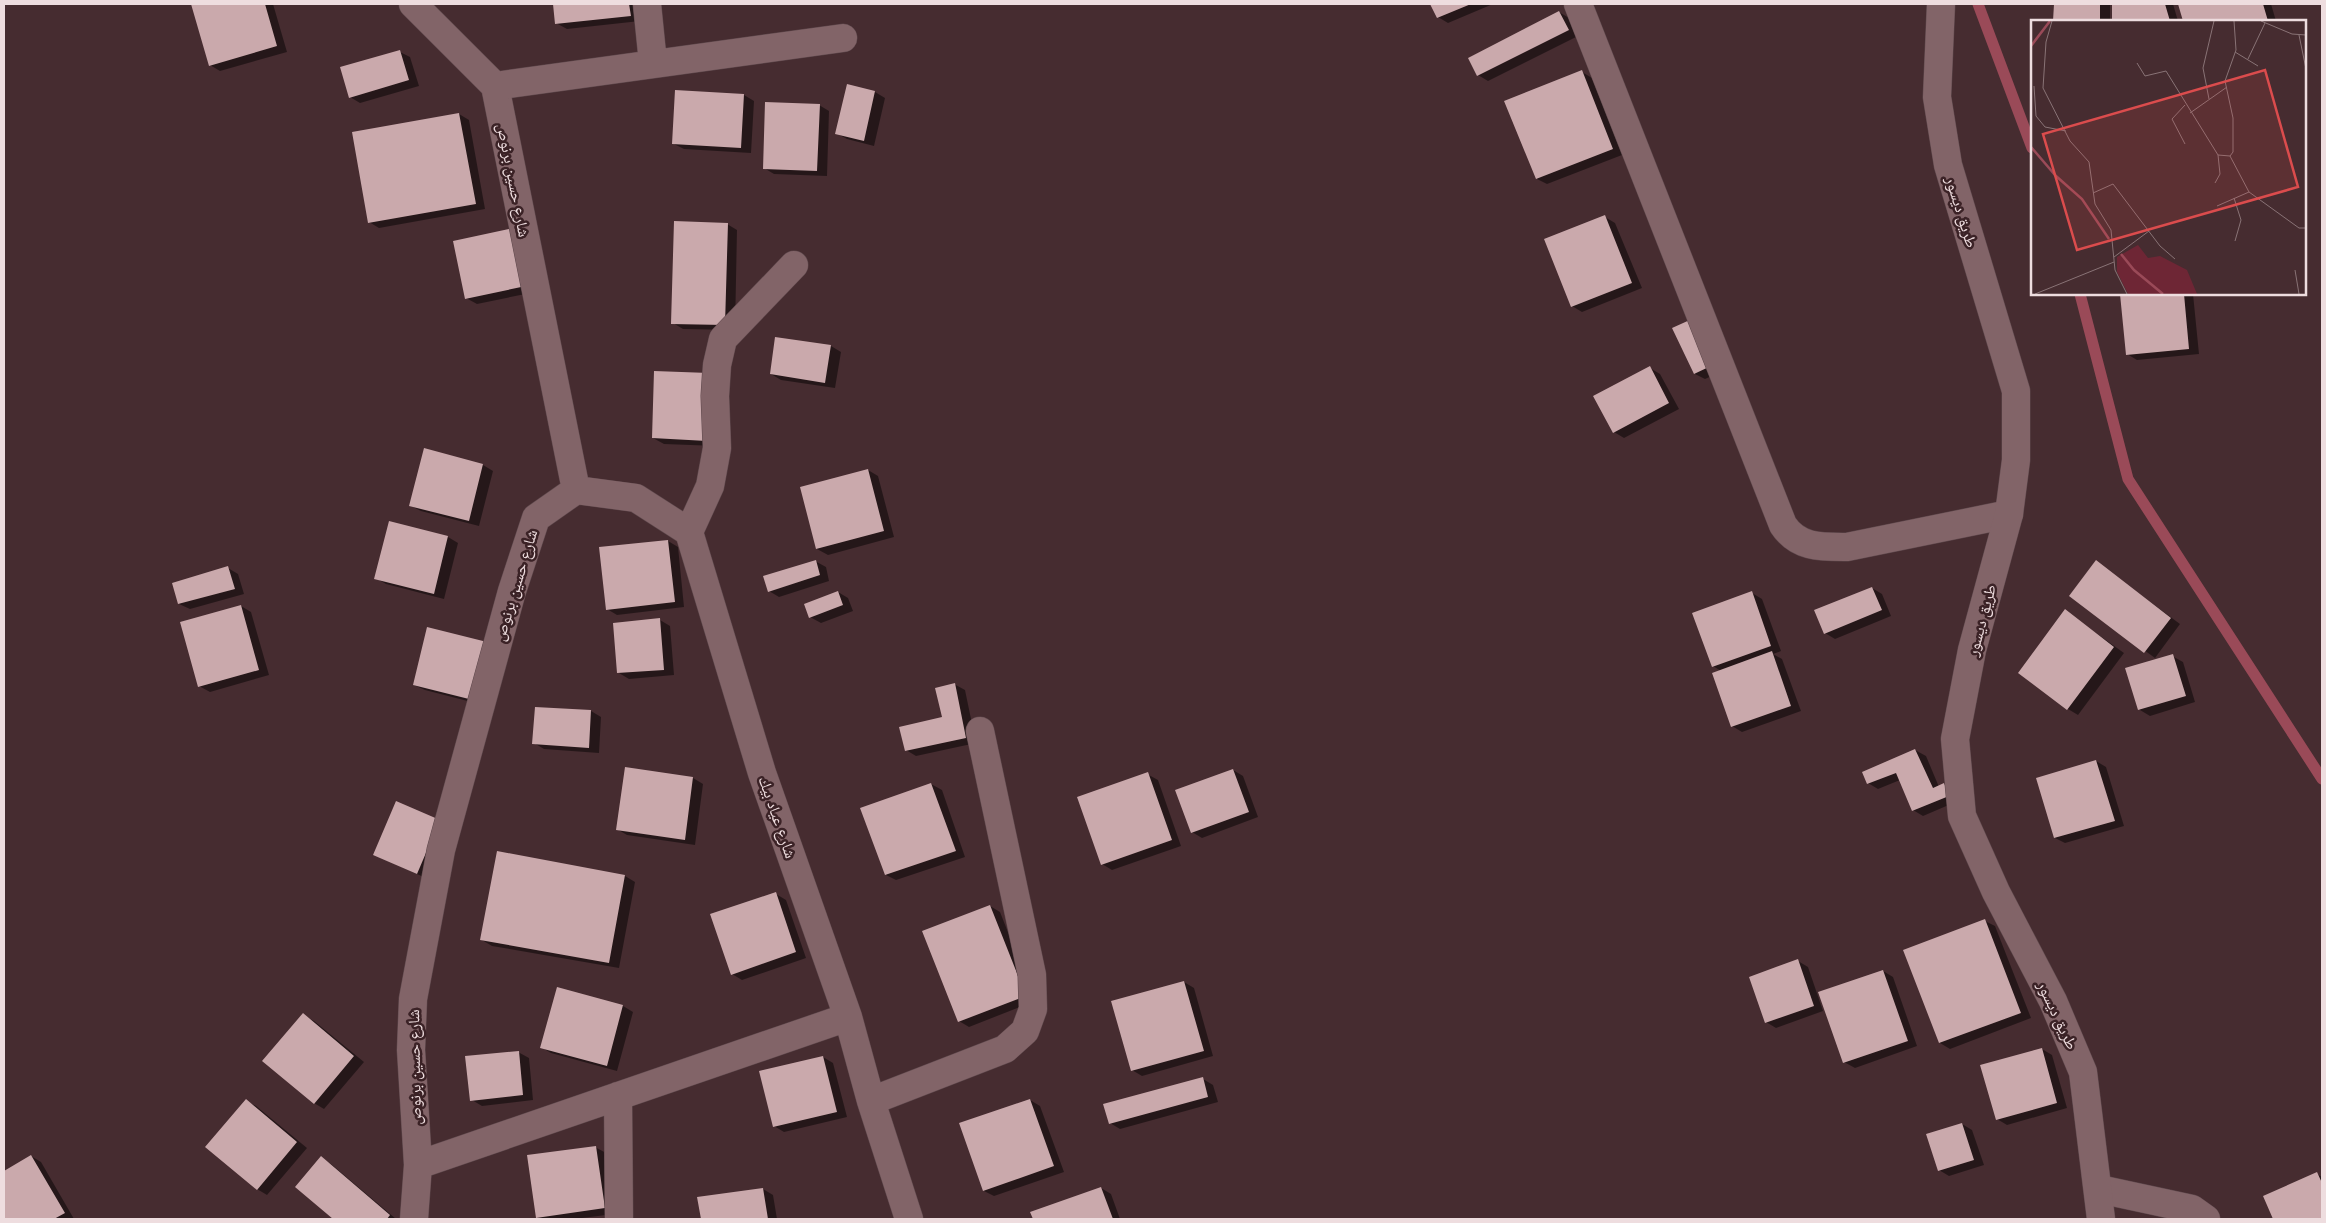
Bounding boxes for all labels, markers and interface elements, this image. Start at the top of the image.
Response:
inset map [2031,20,2306,295]
street label: شارع حسين برنوص [492,122,533,239]
street label: طريق ديسور [1940,174,1980,250]
street label: شارع حسين برنوص [490,527,542,643]
street label: طريق ديسور [1963,582,2001,659]
street label: شارع عياد بيك [754,774,800,861]
street label: طريق ديسور [2032,977,2081,1053]
street label: شارع حسين برنوص [405,1009,426,1125]

